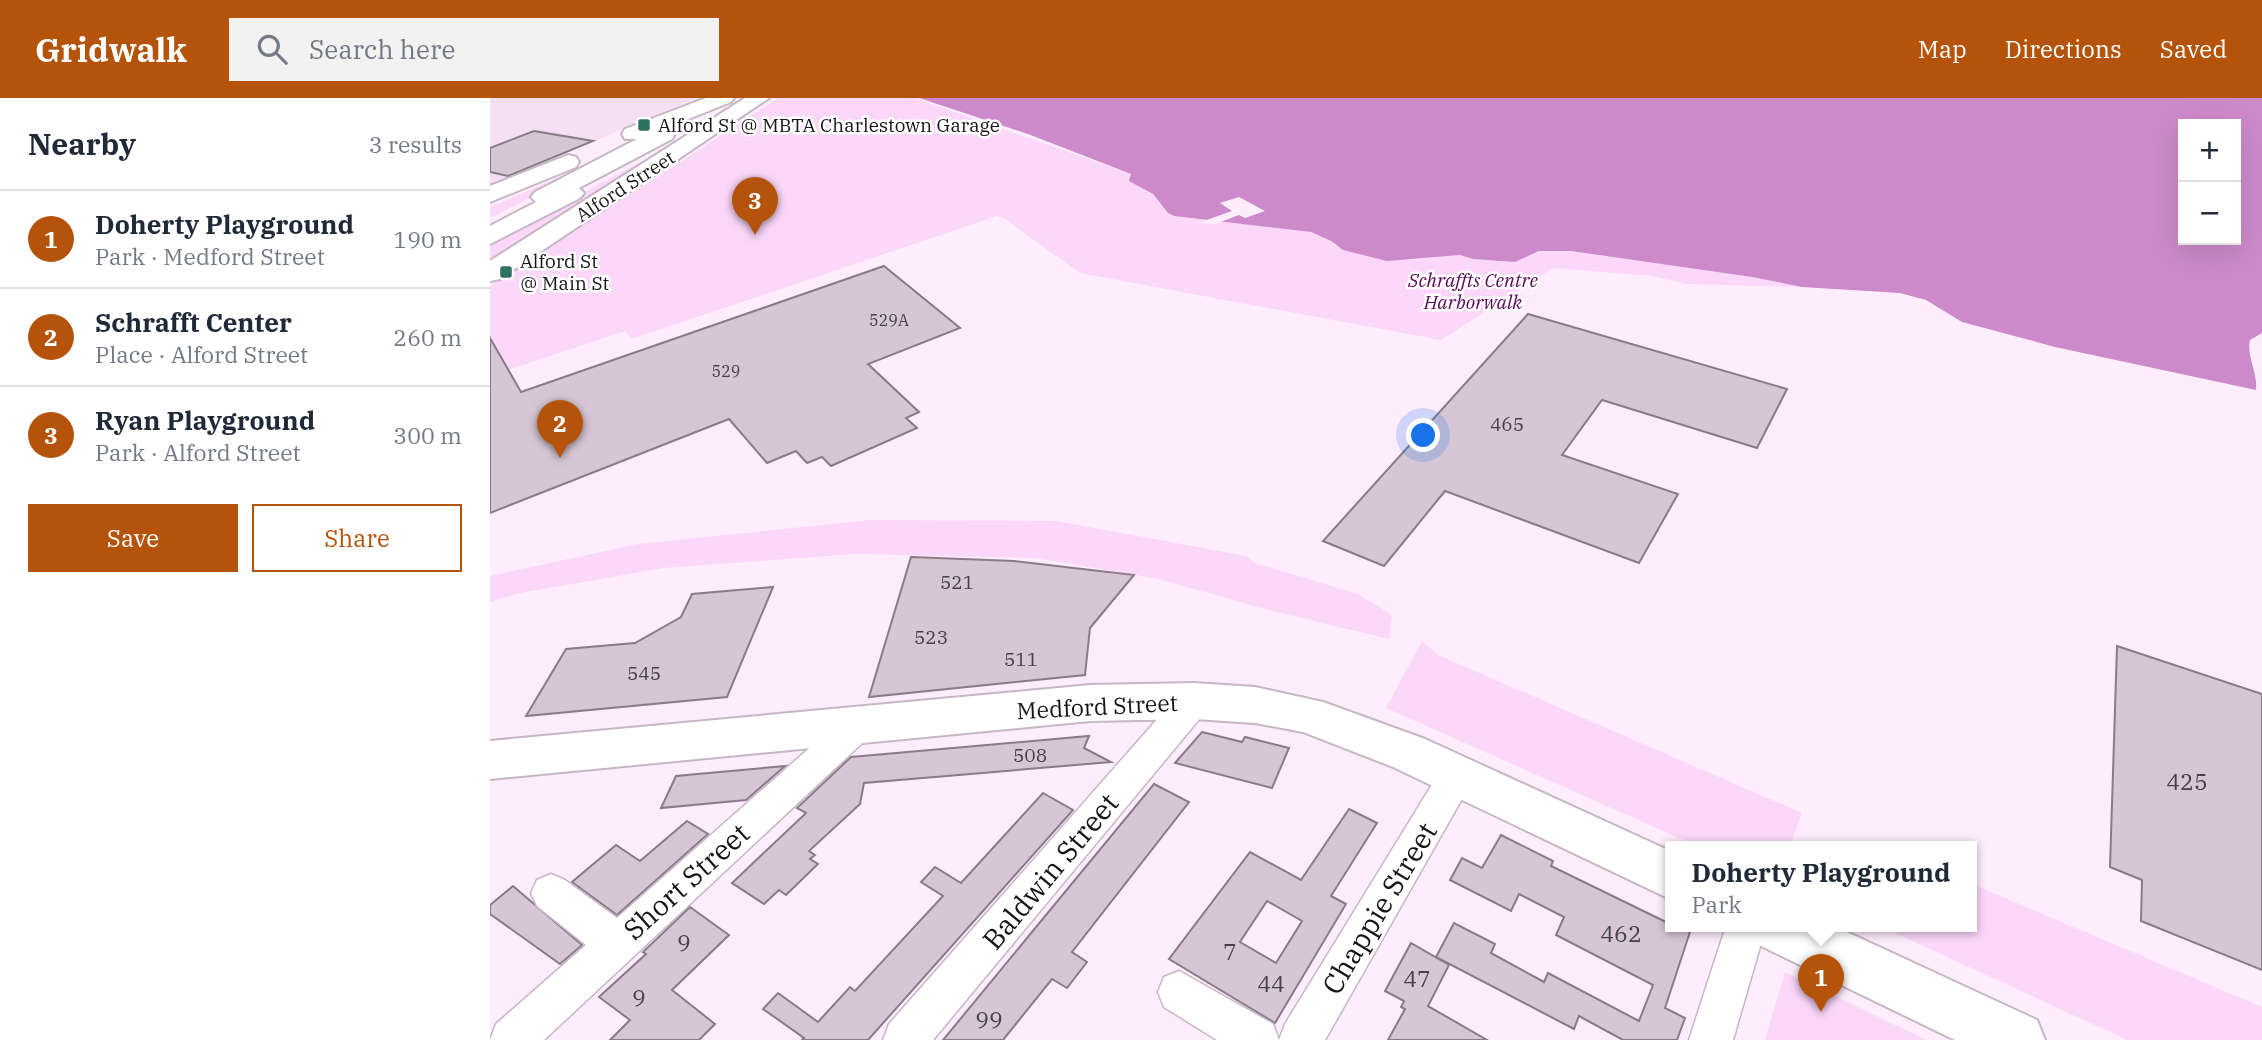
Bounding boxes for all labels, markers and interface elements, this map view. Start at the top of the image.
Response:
search box [229,18,719,81]
text: Gridwalk [35,28,187,71]
icon: search [253,30,291,68]
text: Search here [309,32,455,66]
text: Map [1918,33,1967,65]
text: Directions [2005,33,2122,65]
text: Saved [2160,33,2227,65]
place label: Alford St @ MBTA Charlestown Garage [658,113,1000,137]
marker: Alford St @ MBTA Charlestown Garage [636,117,652,133]
map controls [2178,119,2241,245]
button: + [2178,119,2241,182]
text: Nearby [28,124,136,163]
text: 3 results [369,129,462,159]
street label: Alford Street [571,145,679,227]
pin: 3 [732,177,778,235]
button: − [2178,182,2241,245]
text: Doherty Playground [95,207,354,241]
text: 1 [44,224,58,254]
text: 190 m [393,224,462,254]
text: Park · Medford Street [95,241,325,271]
place label: Alford St @ Main St [520,249,610,295]
marker: Alford St @ Main St [498,264,514,280]
park label: Schraffts Centre Harborwalk [1407,268,1539,314]
text: Schrafft Center [95,305,292,339]
house number: 529A [869,310,909,330]
text: 2 [44,322,58,352]
text: 260 m [393,322,462,352]
text: Place · Alford Street [95,339,308,369]
house number: 529 [712,361,740,381]
pin: 2 [537,400,583,458]
text: Ryan Playground [95,403,315,437]
house number: 465 [1490,412,1524,436]
your location [1406,418,1440,452]
text: 3 [44,420,58,450]
text: 300 m [393,420,462,450]
text: Park · Alford Street [95,437,301,467]
button: Save [28,504,238,572]
button: Share [252,504,462,572]
house number: 521 [940,570,974,594]
house number: 523 [914,625,948,649]
house number: 511 [1004,647,1038,671]
house number: 545 [627,661,661,685]
street label: Medford Street [1016,687,1178,725]
house number: 508 [1013,743,1047,767]
house number: 425 [2166,766,2208,796]
street label: Baldwin Street [974,785,1126,957]
street label: Short Street [615,815,757,947]
street label: Chappie Street [1313,815,1445,1001]
popup [1665,841,1977,932]
text: Doherty Playground [1692,855,1950,889]
text: Park [1692,889,1742,919]
house number: 462 [1600,918,1642,948]
house number: 9 [677,927,691,957]
house number: 7 [1223,936,1237,966]
pin: 1 [1798,954,1844,1012]
house number: 47 [1403,963,1431,993]
house number: 44 [1257,968,1285,998]
house number: 9 [632,982,646,1012]
house number: 99 [975,1004,1003,1034]

